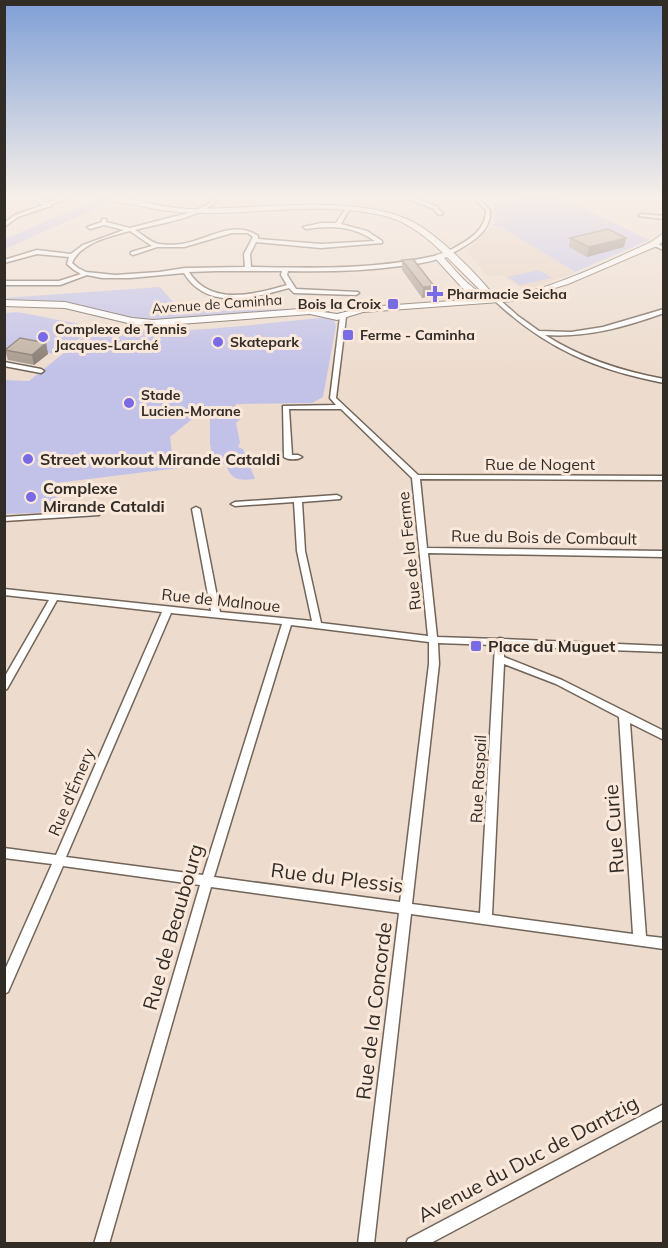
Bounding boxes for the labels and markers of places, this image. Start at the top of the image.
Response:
place label: Pharmacie Seicha [447,285,567,303]
marker: Pharmacie Seicha [428,287,442,301]
place label: Bois la Croix [298,295,381,313]
marker: Bois la Croix [386,297,400,311]
place label: Complexe de Tennis Jacques-Larché [55,320,187,354]
place label: Ferme - Caminha [360,326,475,344]
marker: Ferme - Caminha [341,328,355,342]
marker: Complexe de Tennis Jacques-Larché [36,330,50,344]
place label: Skatepark [230,333,299,351]
marker: Skatepark [211,335,225,349]
place label: Stade Lucien-Morane [141,386,241,420]
marker: Stade Lucien-Morane [122,396,136,410]
place label: Street workout Mirande Cataldi [40,449,280,469]
marker: Street workout Mirande Cataldi [21,452,35,466]
place label: Complexe Mirande Cataldi [43,478,165,516]
marker: Complexe Mirande Cataldi [24,490,38,504]
place label: Place du Muguet [488,636,615,656]
marker: Place du Muguet [469,639,483,653]

